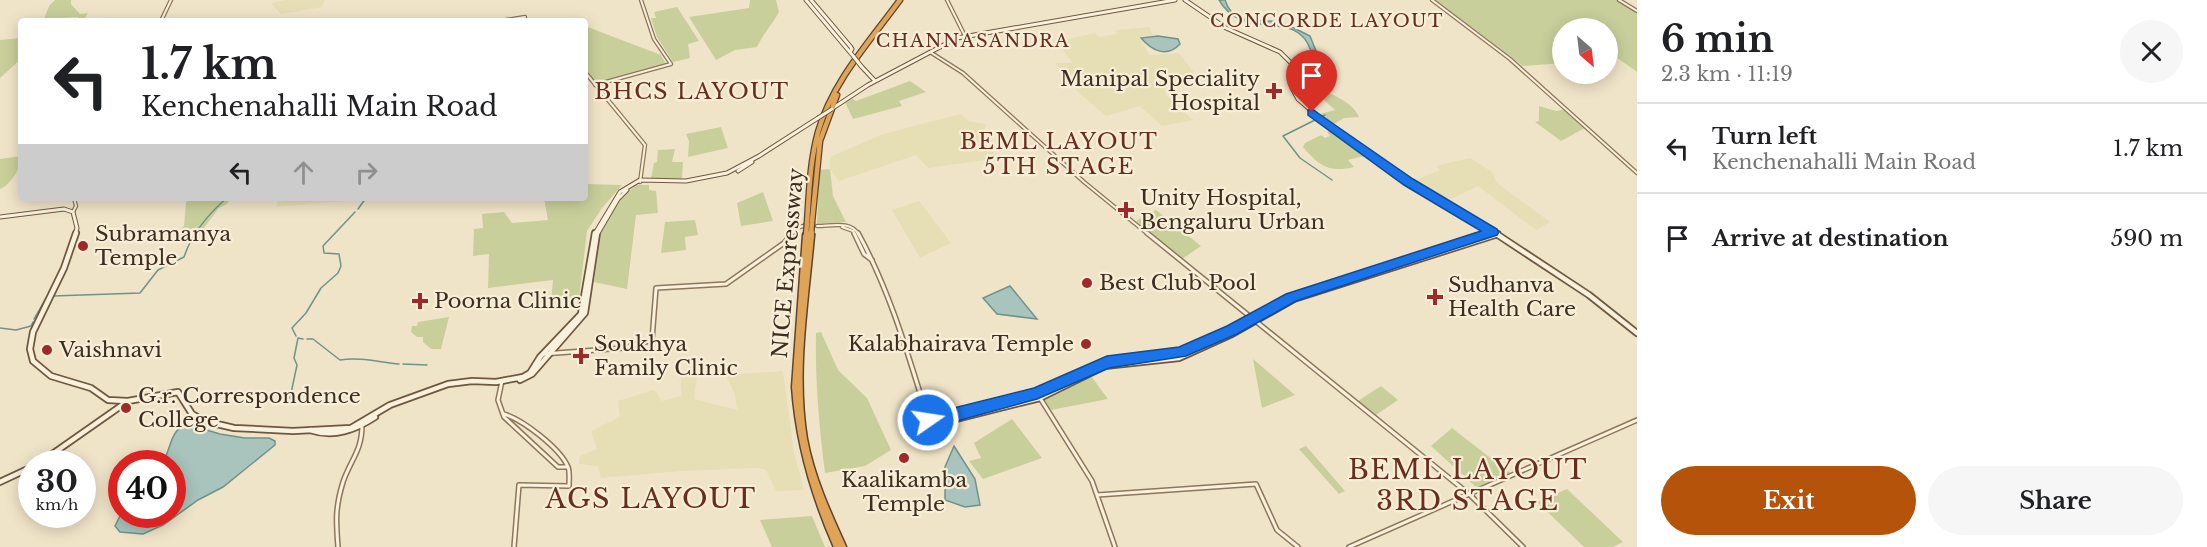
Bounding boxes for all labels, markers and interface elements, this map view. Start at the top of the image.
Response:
district label: CONCORDE LAYOUT [1210,10,1444,32]
text: 6 min [1661,17,1774,62]
north arrow [1552,18,1618,84]
map controls [1552,18,1618,84]
button: close [2120,20,2183,83]
district label: CHANNASANDRA [876,30,1070,52]
text: 1.7 km [141,38,277,90]
icon: left [42,42,120,120]
pin [1286,50,1337,112]
icon: arrive [1295,59,1328,92]
text: 2.3 km · 11:19 [1661,62,1793,86]
place label: Manipal Speciality Hospital [1060,66,1261,116]
district label: BHCS LAYOUT [594,78,790,105]
marker: Manipal Speciality Hospital [1265,82,1283,100]
text: Kenchenahalli Main Road [141,90,497,123]
text: Turn left [1712,123,1817,150]
district label: BEML LAYOUT 5TH STAGE [960,128,1158,180]
icon: left [1661,132,1694,165]
text: 1.7 km [2113,135,2183,162]
text: Kenchenahalli Main Road [1712,150,1976,174]
icon: left [224,156,257,189]
icon: ahead [287,156,320,189]
icon: right [350,156,383,189]
street label: NICE Expressway [767,166,809,359]
place label: Unity Hospital, Bengaluru Urban [1140,185,1325,235]
marker: Unity Hospital, Bengaluru Urban [1117,201,1135,219]
place label: Subramanya Temple [95,221,231,271]
icon: arrive [1661,222,1694,255]
text: Arrive at destination [1712,225,1949,252]
text: 590 m [2111,225,2183,252]
marker: Subramanya Temple [76,239,90,253]
place label: Best Club Pool [1099,270,1256,296]
place label: Sudhanva Health Care [1448,272,1576,322]
marker: Best Club Pool [1080,276,1094,290]
place label: Poorna Clinic [434,288,581,314]
marker: Sudhanva Health Care [1426,288,1444,306]
marker: Poorna Clinic [411,292,429,310]
place label: Soukhya Family Clinic [594,331,738,381]
place label: Kalabhairava Temple [848,331,1074,357]
place label: Vaishnavi [58,337,162,363]
marker: Kalabhairava Temple [1079,337,1093,351]
marker: Vaishnavi [40,343,54,357]
marker: Soukhya Family Clinic [572,347,590,365]
place label: G.r. Correspondence College [138,383,361,433]
position arrow [896,388,960,452]
marker: G.r. Correspondence College [119,401,133,415]
speed limit sign: 40 [108,450,186,528]
marker: Kaalikamba Temple [897,451,911,465]
district label: BEML LAYOUT 3RD STAGE [1348,453,1588,517]
text: 30 [36,463,78,500]
button: Exit [1661,466,1916,535]
button: Share [1928,466,2183,535]
place label: Kaalikamba Temple [841,467,967,517]
district label: AGS LAYOUT [544,482,757,515]
text: km/h [36,495,78,514]

